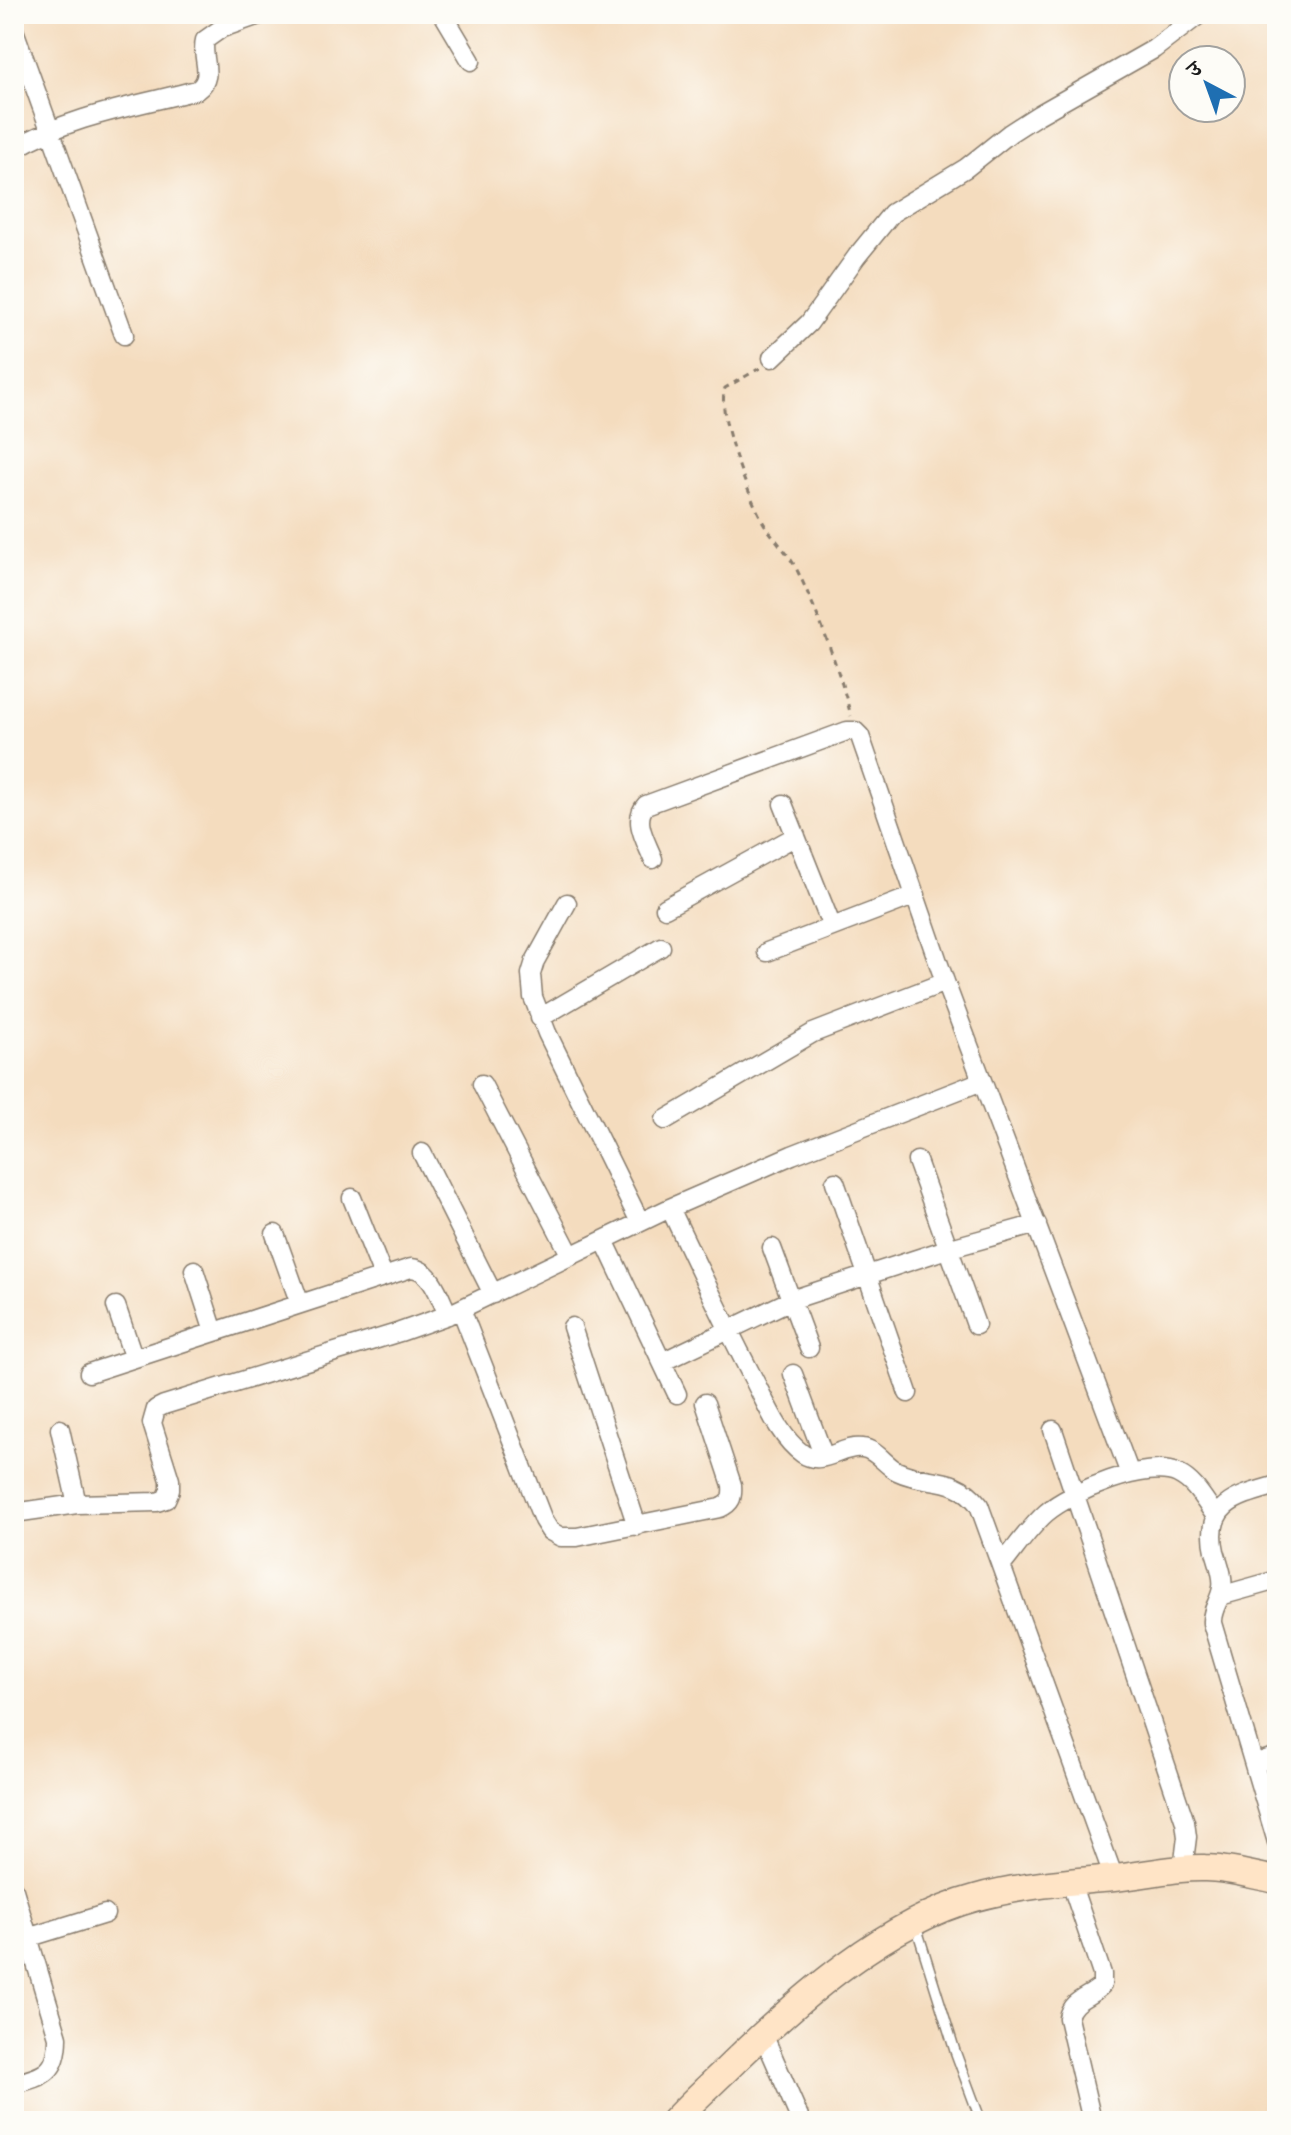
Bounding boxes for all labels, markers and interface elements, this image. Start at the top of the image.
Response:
north arrow [1167,44,1247,124]
text: उ [1179,53,1210,86]

